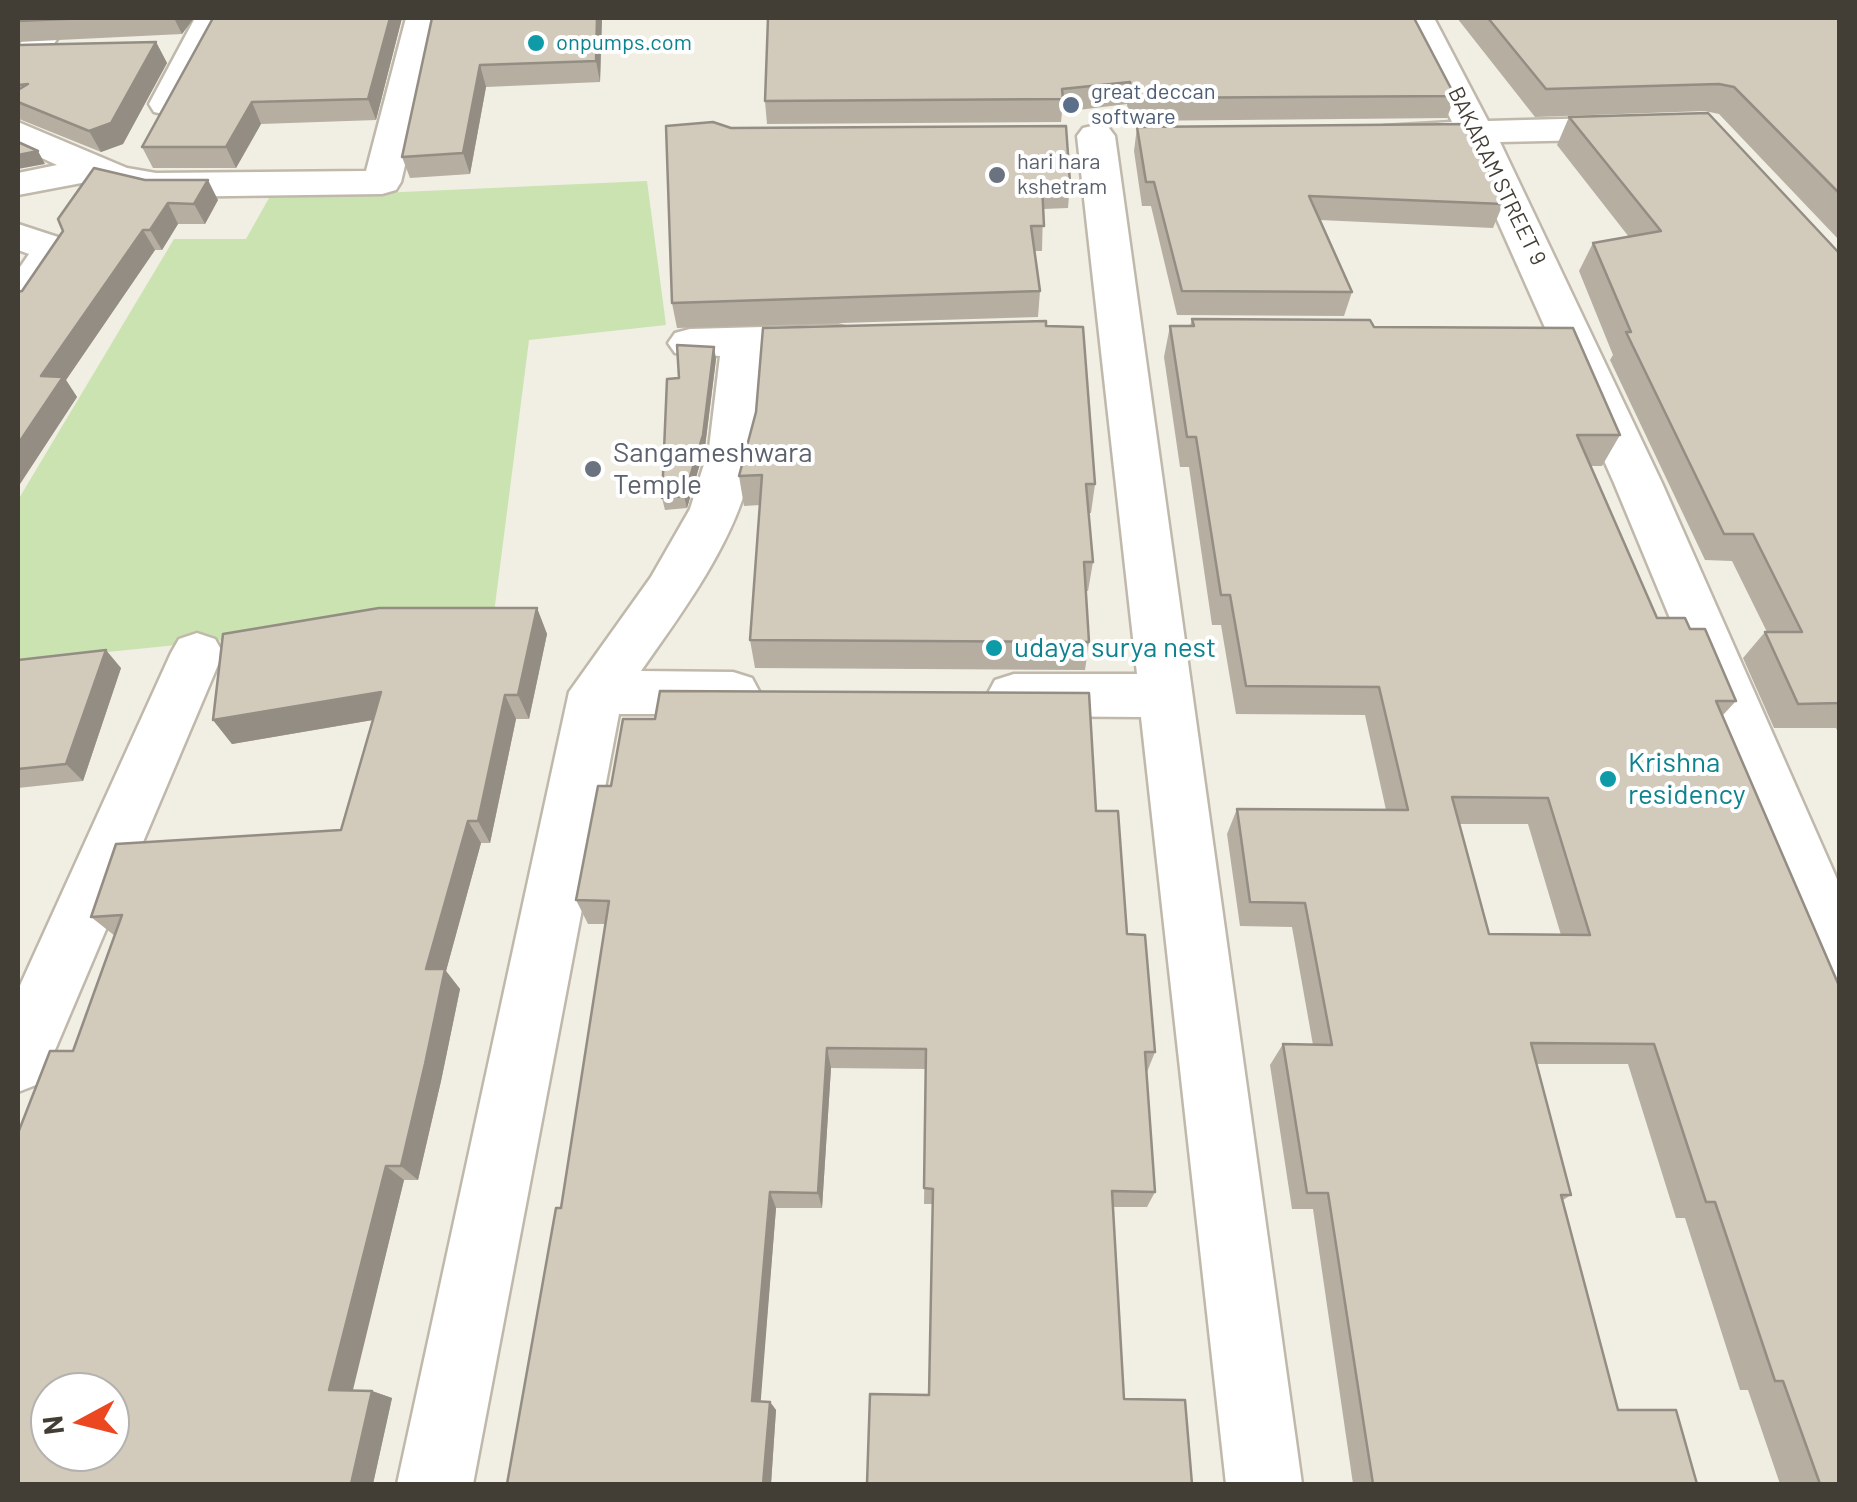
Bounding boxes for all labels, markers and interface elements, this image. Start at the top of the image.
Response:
place label: onpumps.com [556,30,692,56]
marker: onpumps.com [525,32,547,54]
place label: great deccan software [1091,79,1215,130]
street label: BAKARAM STREET 9 [1442,83,1552,269]
marker: great deccan software [1060,94,1082,116]
place label: hari hara kshetram [1017,149,1107,200]
marker: hari hara kshetram [986,164,1008,186]
place label: Sangameshwara Temple [613,436,813,502]
marker: Sangameshwara Temple [582,458,604,480]
place label: udaya surya nest [1014,631,1216,665]
marker: udaya surya nest [983,637,1005,659]
place label: Krishna residency [1628,746,1746,812]
marker: Krishna residency [1597,768,1619,790]
north arrow [30,1372,130,1472]
text: N [34,1414,70,1437]

